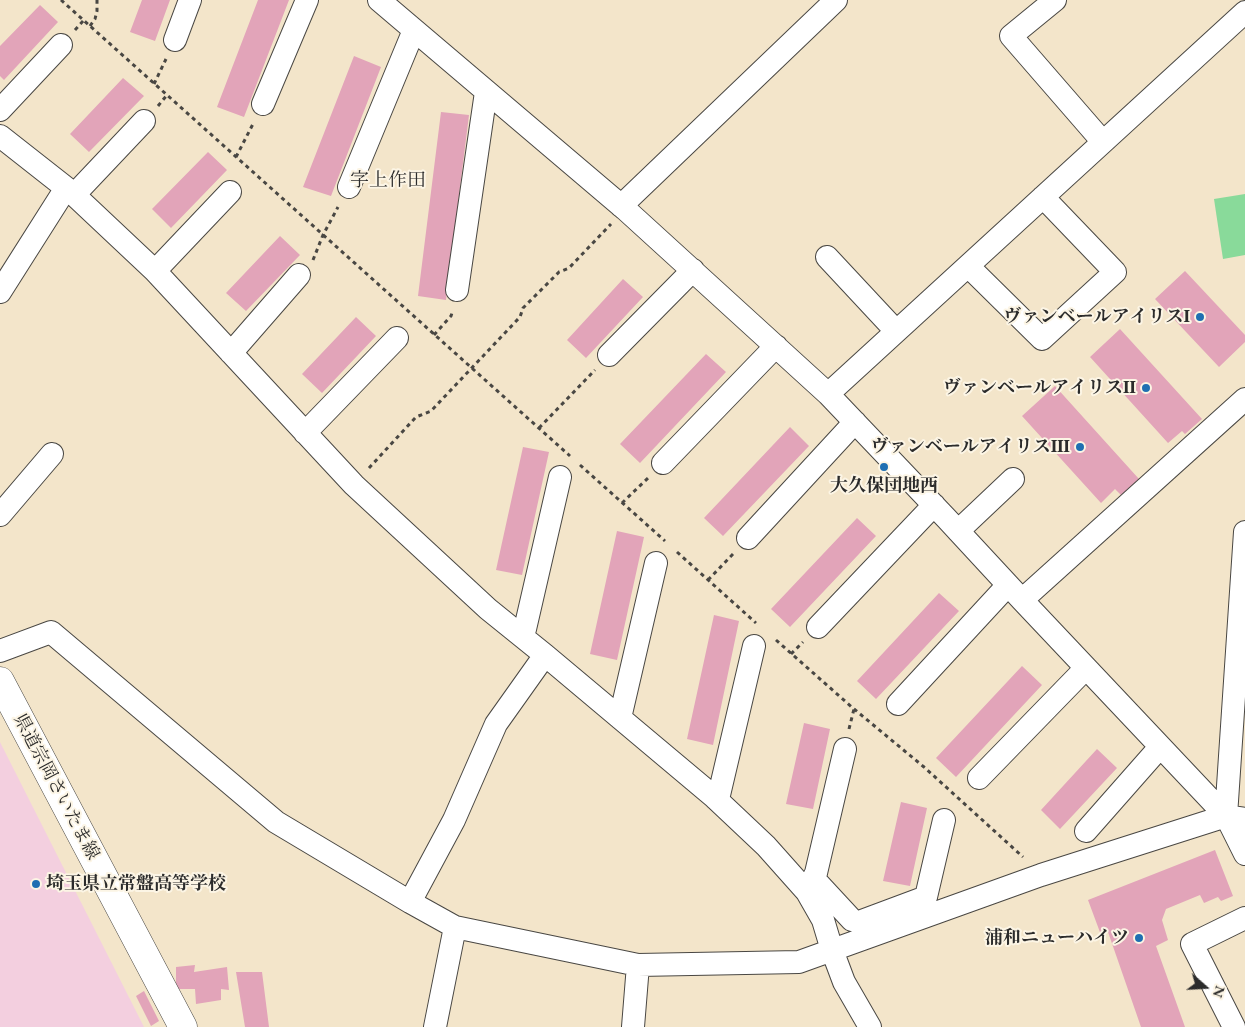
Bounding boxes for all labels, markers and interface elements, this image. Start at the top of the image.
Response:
district label: 字上作田 [350,170,426,192]
place label: ヴァンベールアイリスⅠ [1003,306,1190,328]
marker: ヴァンベールアイリスⅠ [1194,311,1206,323]
place label: ヴァンベールアイリスⅡ [943,377,1136,399]
marker: ヴァンベールアイリスⅡ [1140,382,1152,394]
place label: ヴァンベールアイリスⅢ [871,436,1070,458]
marker: ヴァンベールアイリスⅢ [1074,441,1086,453]
marker: 大久保団地西 [878,461,890,473]
place label: 大久保団地西 [830,475,938,497]
street label: 県道宗岡さいたま線 [8,710,104,864]
place label: 埼玉県立常盤高等学校 [46,873,226,895]
marker: 埼玉県立常盤高等学校 [30,878,42,890]
place label: 浦和ニューハイツ [985,927,1129,949]
marker: 浦和ニューハイツ [1133,932,1145,944]
north arrow [1180,962,1230,1012]
text: N [1209,984,1230,1000]

